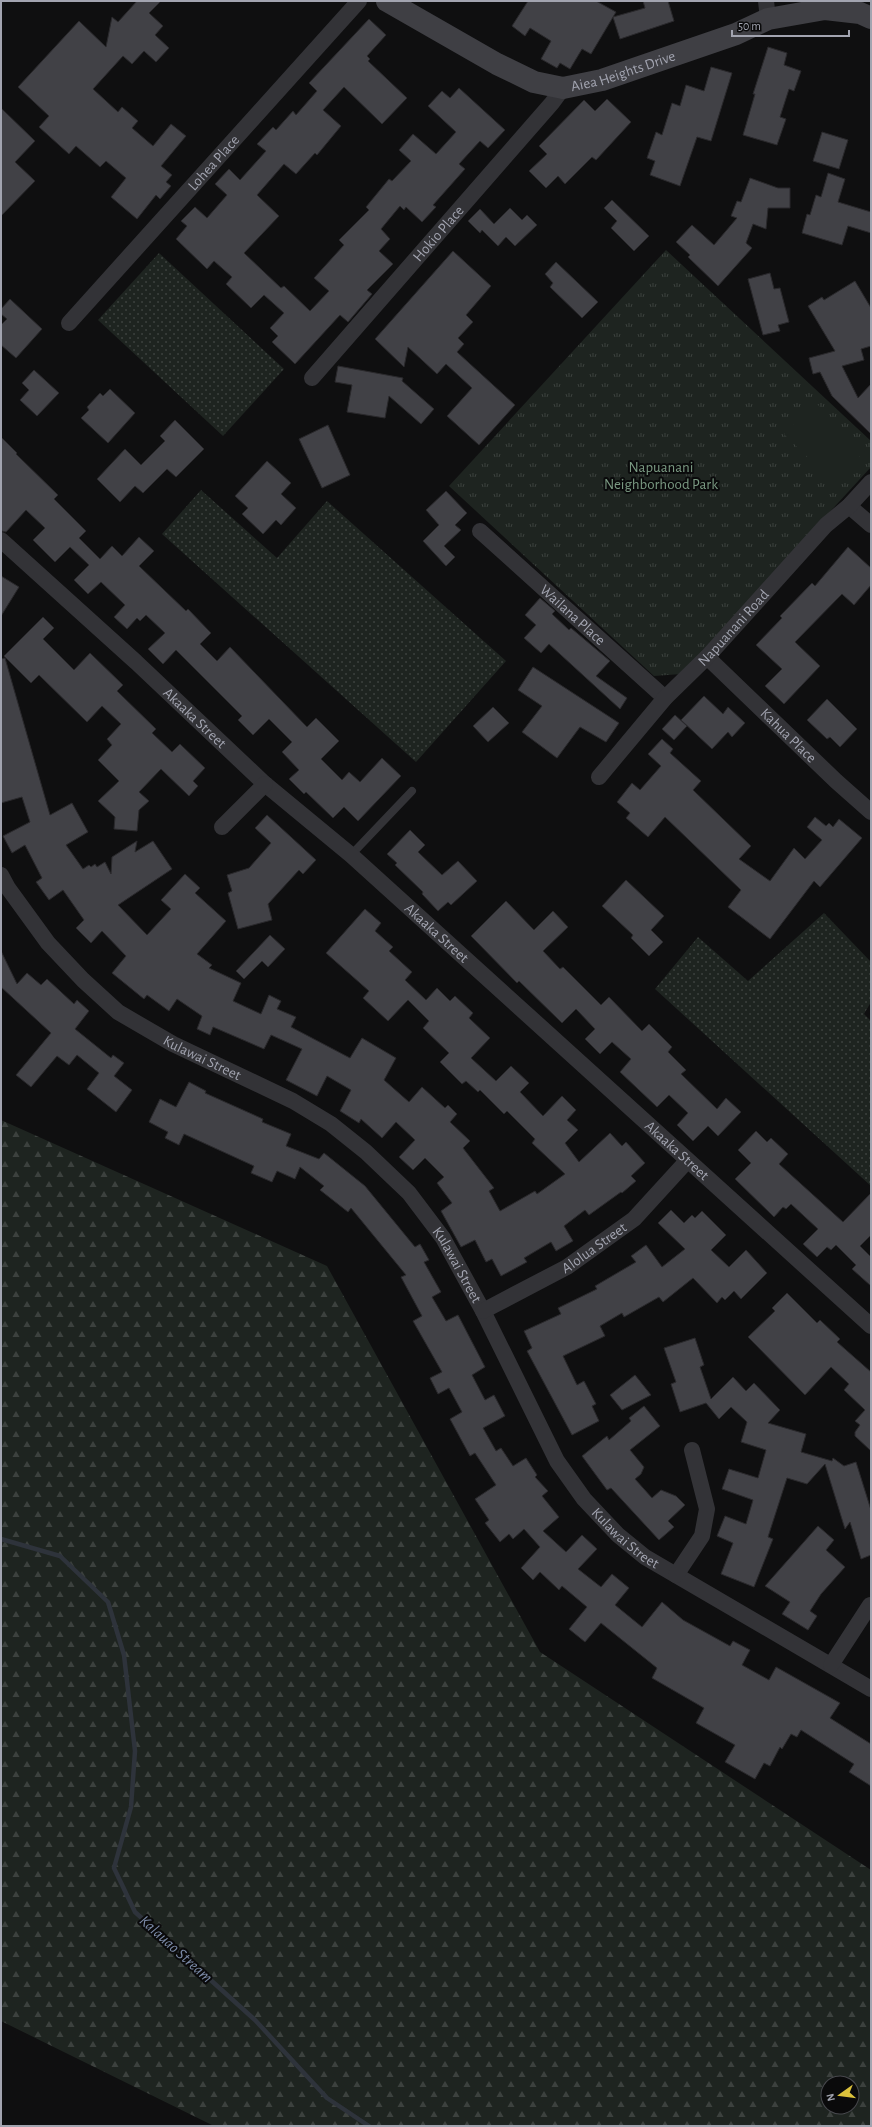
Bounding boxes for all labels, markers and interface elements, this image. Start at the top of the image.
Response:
scale bar [732,12,849,38]
text: 50 m [738,20,761,32]
street label: Aiea Heights Drive [570,48,677,94]
street label: Lohea Place [185,132,242,193]
street label: Hokio Place [410,202,467,264]
park label: Napuanani Neighborhood Park [604,460,718,492]
street label: Wailana Place [537,582,608,648]
street label: Napuanani Road [695,586,772,669]
street label: Akaaka Street [161,685,229,751]
street label: Kahua Place [758,705,819,765]
street label: Akaaka Street [402,900,472,966]
street label: Kulawai Street [161,1033,244,1083]
street label: Akaaka Street [642,1118,712,1183]
street label: Alolua Street [559,1219,629,1276]
street label: Kulawai Street [430,1224,485,1305]
street label: Kulawai Street [589,1505,662,1571]
water label: Kalauao Stream [137,1912,215,1986]
north arrow [820,2075,860,2115]
text: N [825,2092,837,2102]

